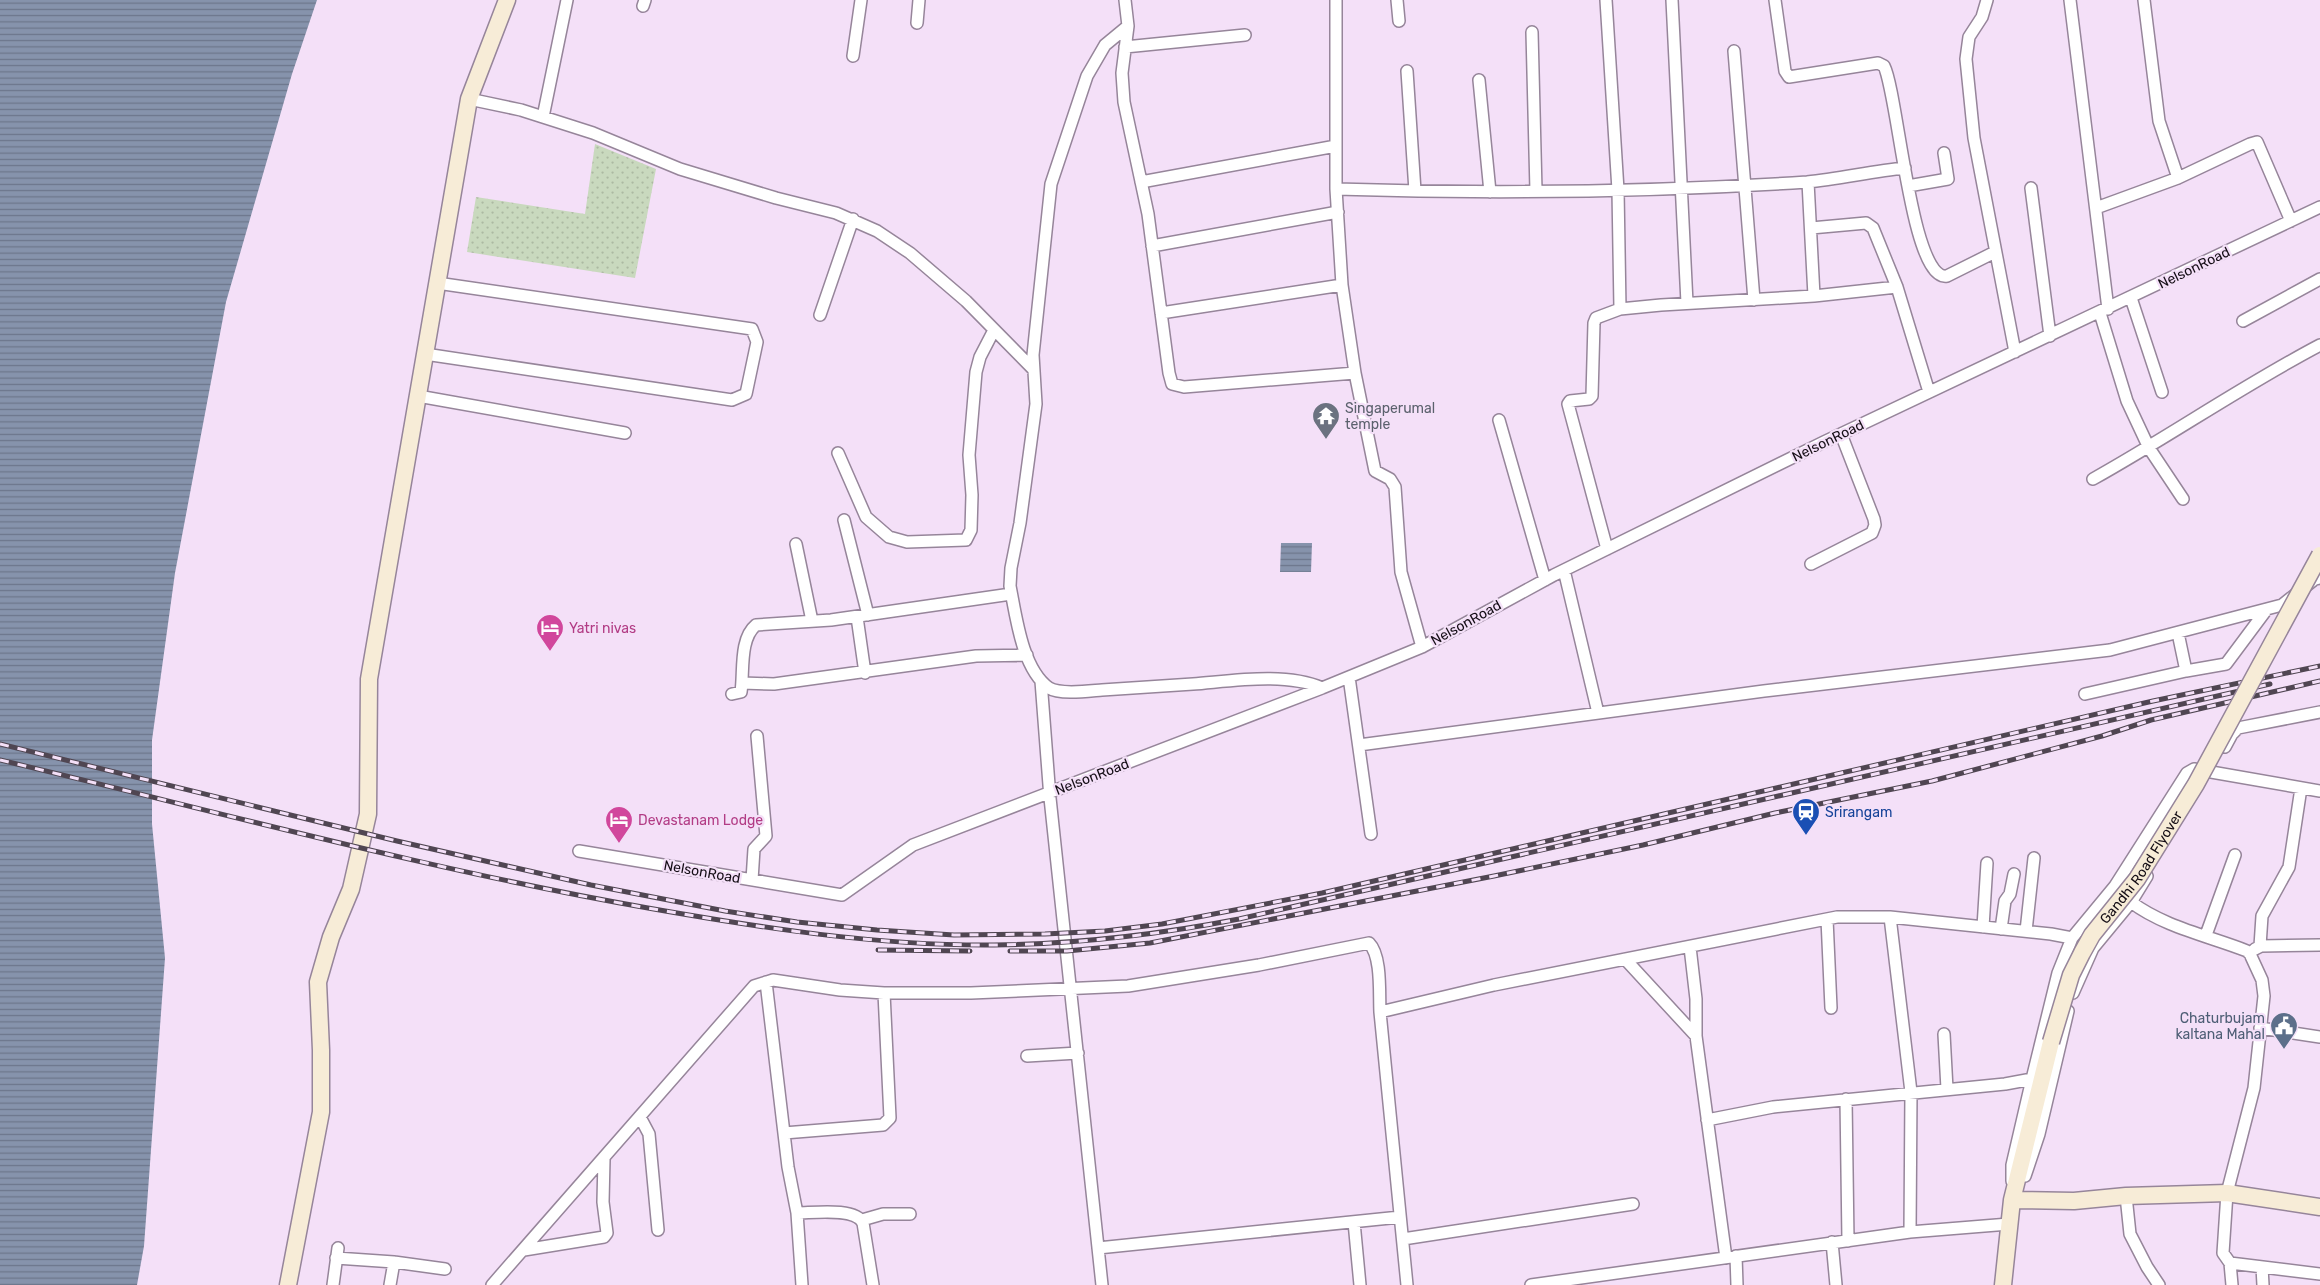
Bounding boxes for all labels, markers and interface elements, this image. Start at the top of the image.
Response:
street label: NelsonRoad [2155,243,2233,293]
place label: Singaperumal temple [1345,400,1435,433]
temple icon: Singaperumal temple [1311,401,1341,440]
street label: NelsonRoad [1789,416,1867,466]
street label: NelsonRoad [1428,597,1504,649]
hotel icon: Yatri nivas [535,613,565,652]
place label: Yatri nivas [569,620,636,637]
street label: NelsonRoad [1053,755,1131,799]
station icon: Srirangam [1791,797,1821,836]
place label: Srirangam [1825,804,1892,821]
hotel icon: Devastanam Lodge [604,805,634,844]
street label: Gandhi Road Flyover [2096,807,2186,927]
place label: Devastanam Lodge [638,812,763,829]
street label: NelsonRoad [662,857,742,887]
place label: Chaturbujam kaltana Mahal [2175,1010,2265,1043]
public building icon: Chaturbujam kaltana Mahal [2269,1011,2299,1050]

